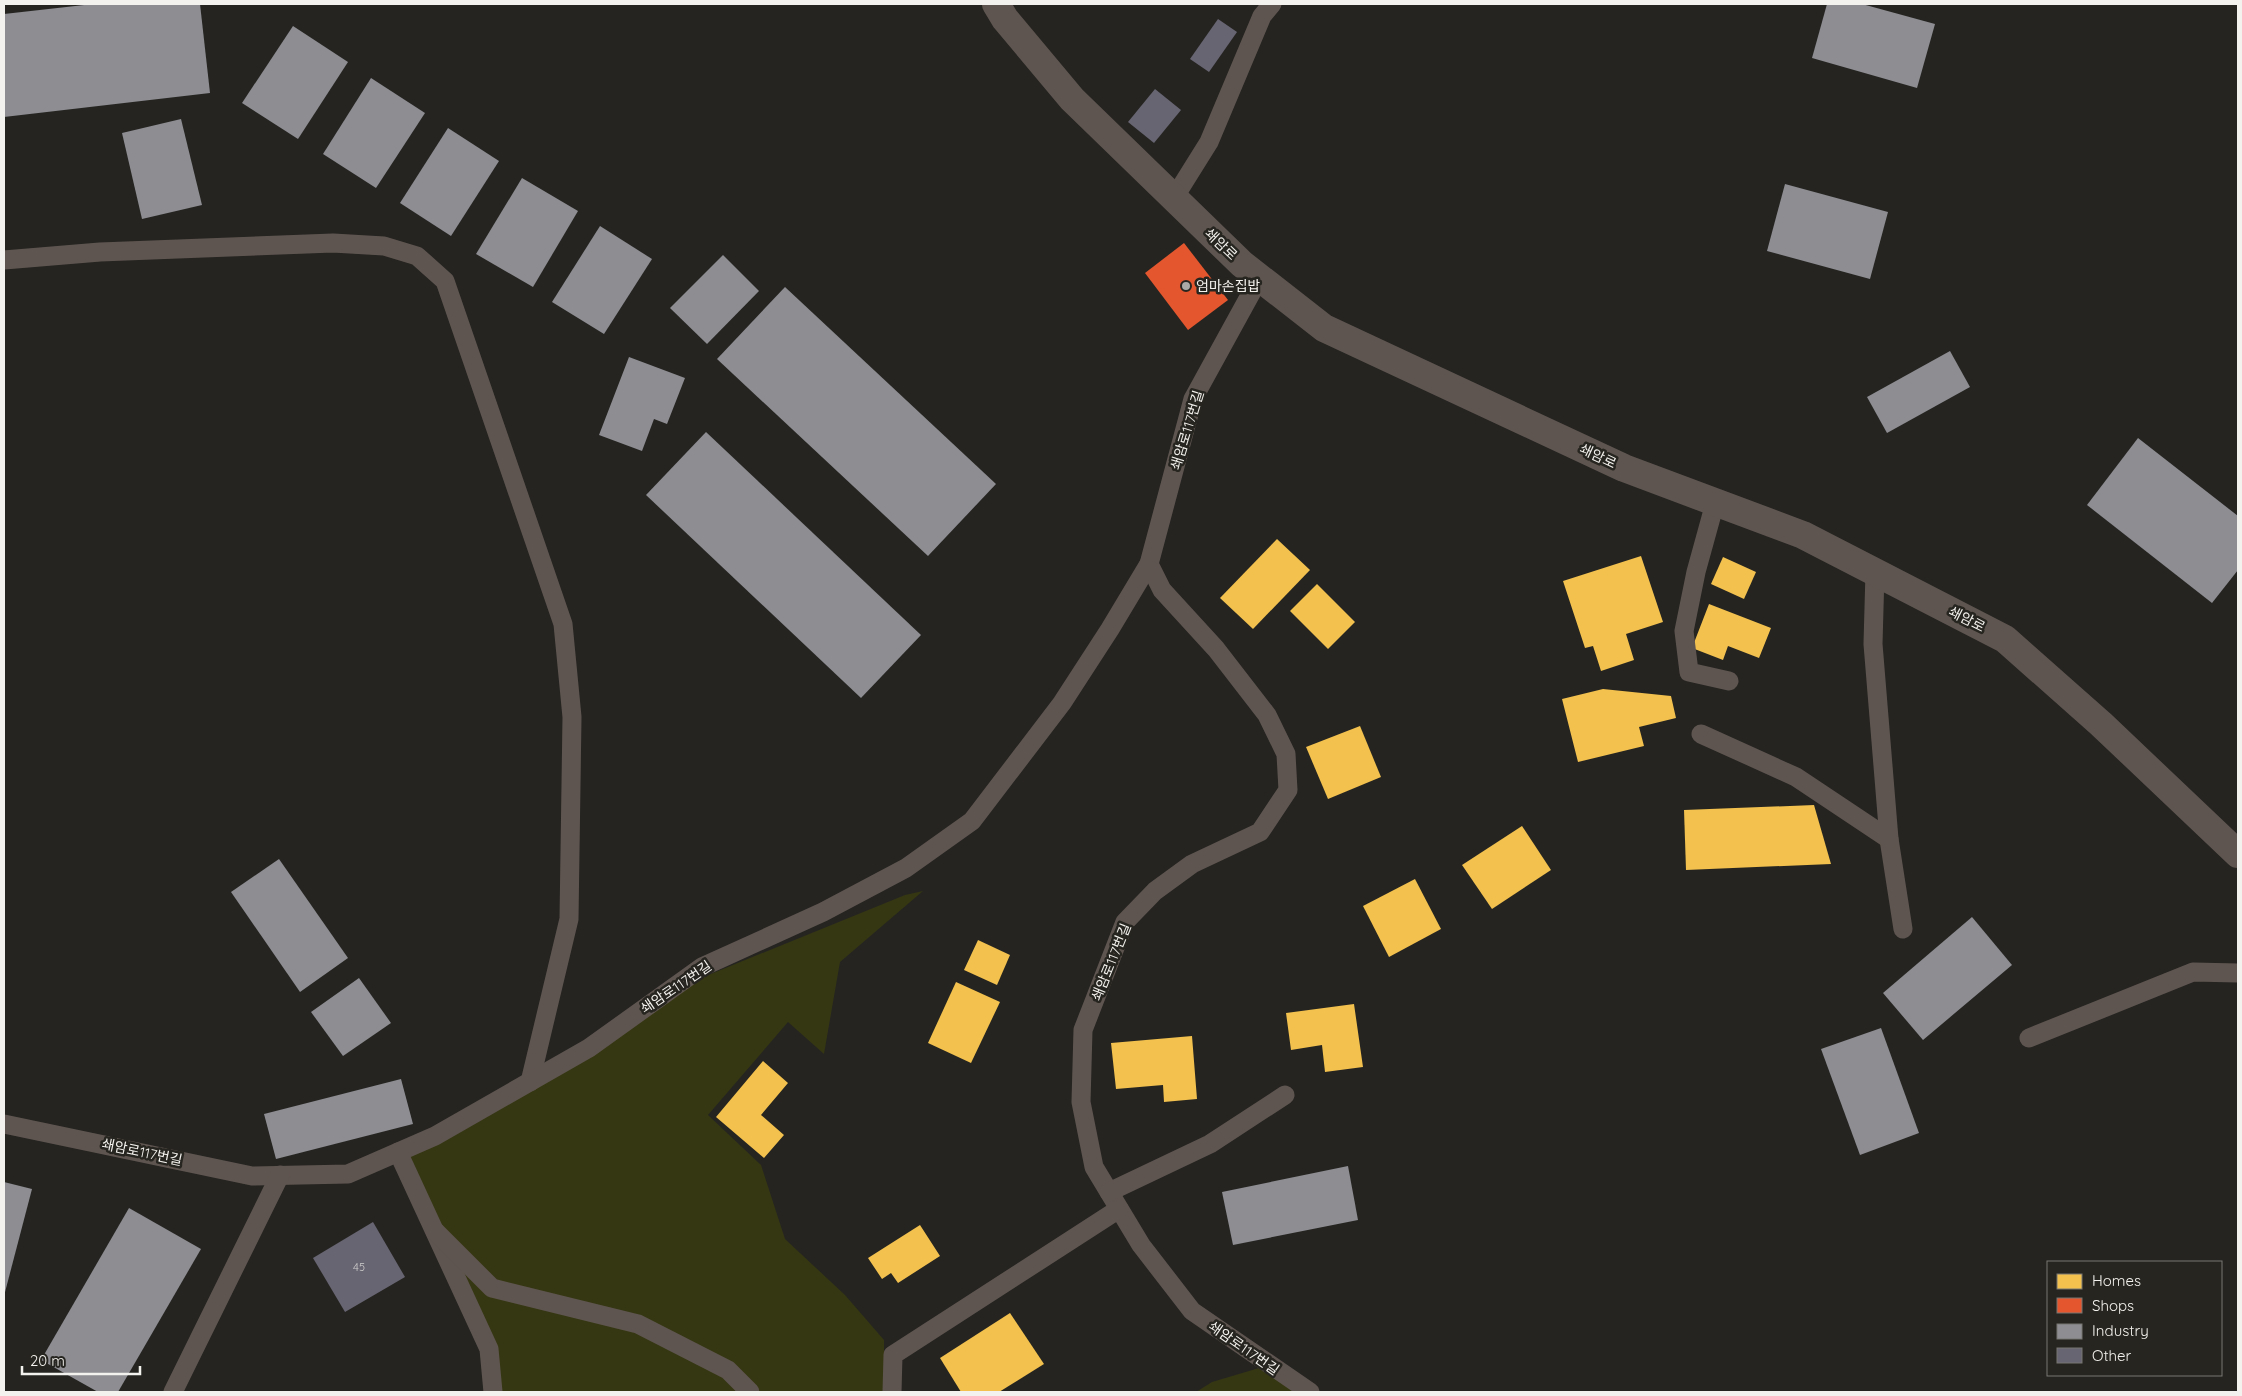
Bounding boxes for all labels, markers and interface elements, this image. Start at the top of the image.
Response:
street label: 쇄암로 [1201,224,1241,264]
place label: 엄마손집밥 [1196,277,1261,295]
marker: 엄마손집밥 [1180,280,1192,292]
street label: 쇄암로117번길 [1166,388,1208,472]
street label: 쇄암로 [1577,440,1619,472]
street label: 쇄암로 [1946,602,1988,636]
street label: 쇄암로117번길 [1087,921,1135,1003]
street label: 쇄암로117번길 [637,957,715,1017]
street label: 쇄암로117번길 [100,1135,184,1169]
house number: 45 [353,1260,365,1274]
legend [2047,1261,2222,1376]
text: Homes [2092,1271,2141,1290]
text: Shops [2092,1296,2134,1315]
street label: 쇄암로117번길 [1205,1317,1283,1379]
text: Industry [2092,1321,2149,1340]
scale bar [22,1344,140,1376]
text: Other [2092,1346,2132,1365]
text: 20 m [30,1351,65,1370]

